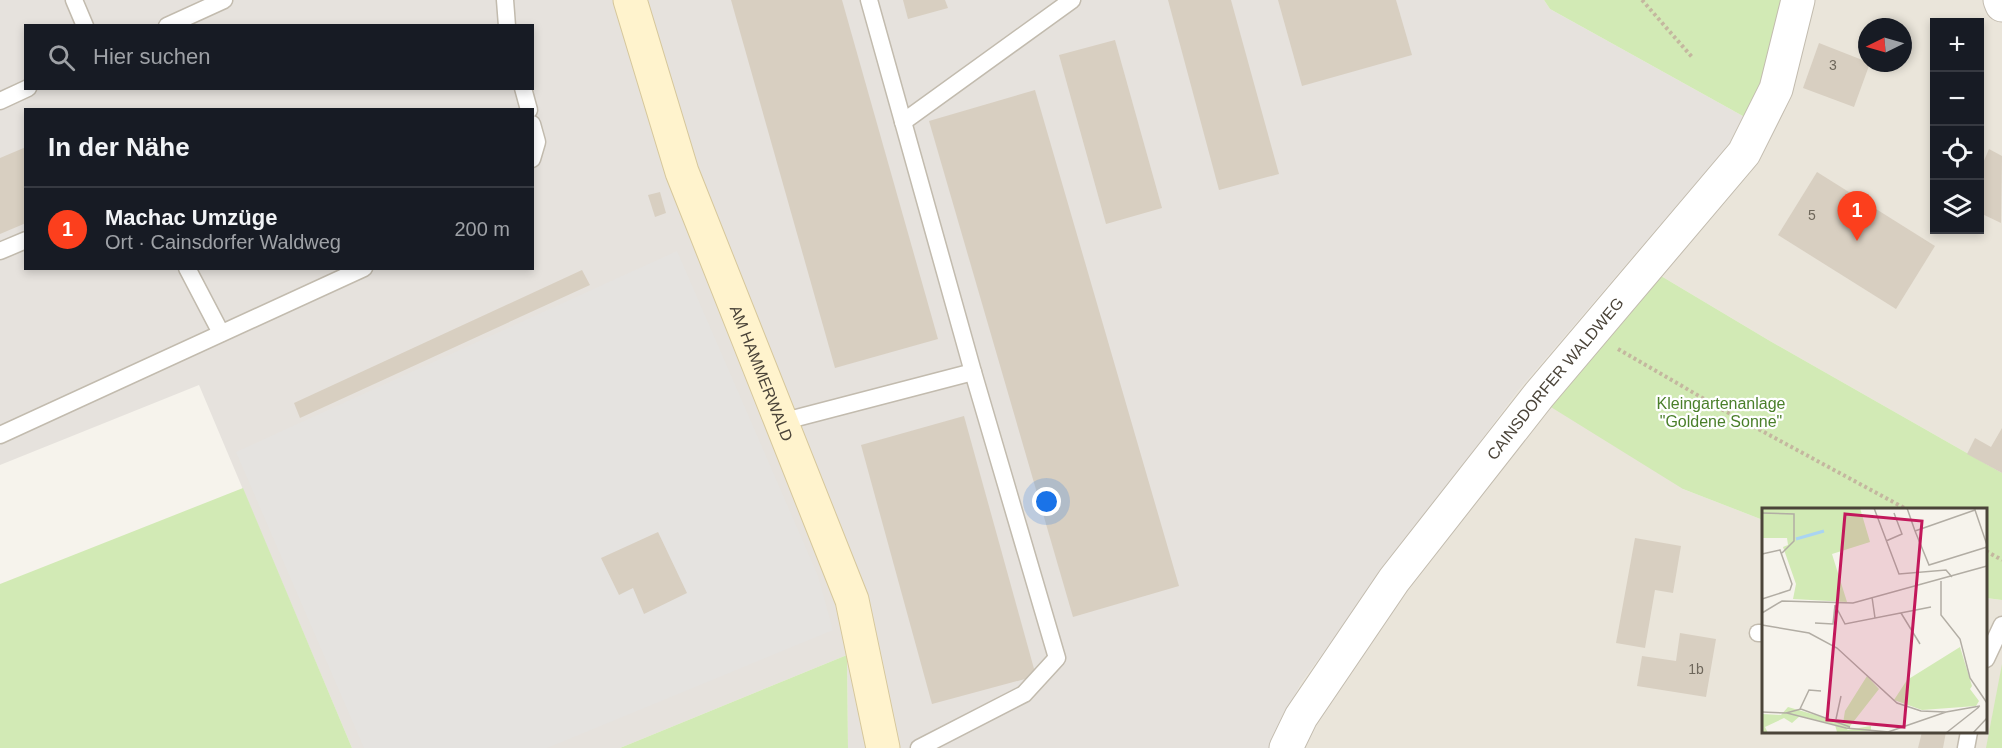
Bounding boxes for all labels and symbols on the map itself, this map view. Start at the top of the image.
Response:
north arrow [1858,18,1912,72]
house number: 3 [1829,57,1837,73]
pin: 1 [1838,192,1876,241]
house number: 5 [1808,207,1816,223]
street label: CAINSDORFER WALDWEG [1483,294,1627,463]
street label: AM HAMMERWALD [727,303,797,444]
park label: Kleingartenanlage "Goldene Sonne" [1657,395,1786,430]
your location [1032,487,1061,516]
inset map [1762,508,1987,733]
house number: 1b [1688,661,1704,677]

